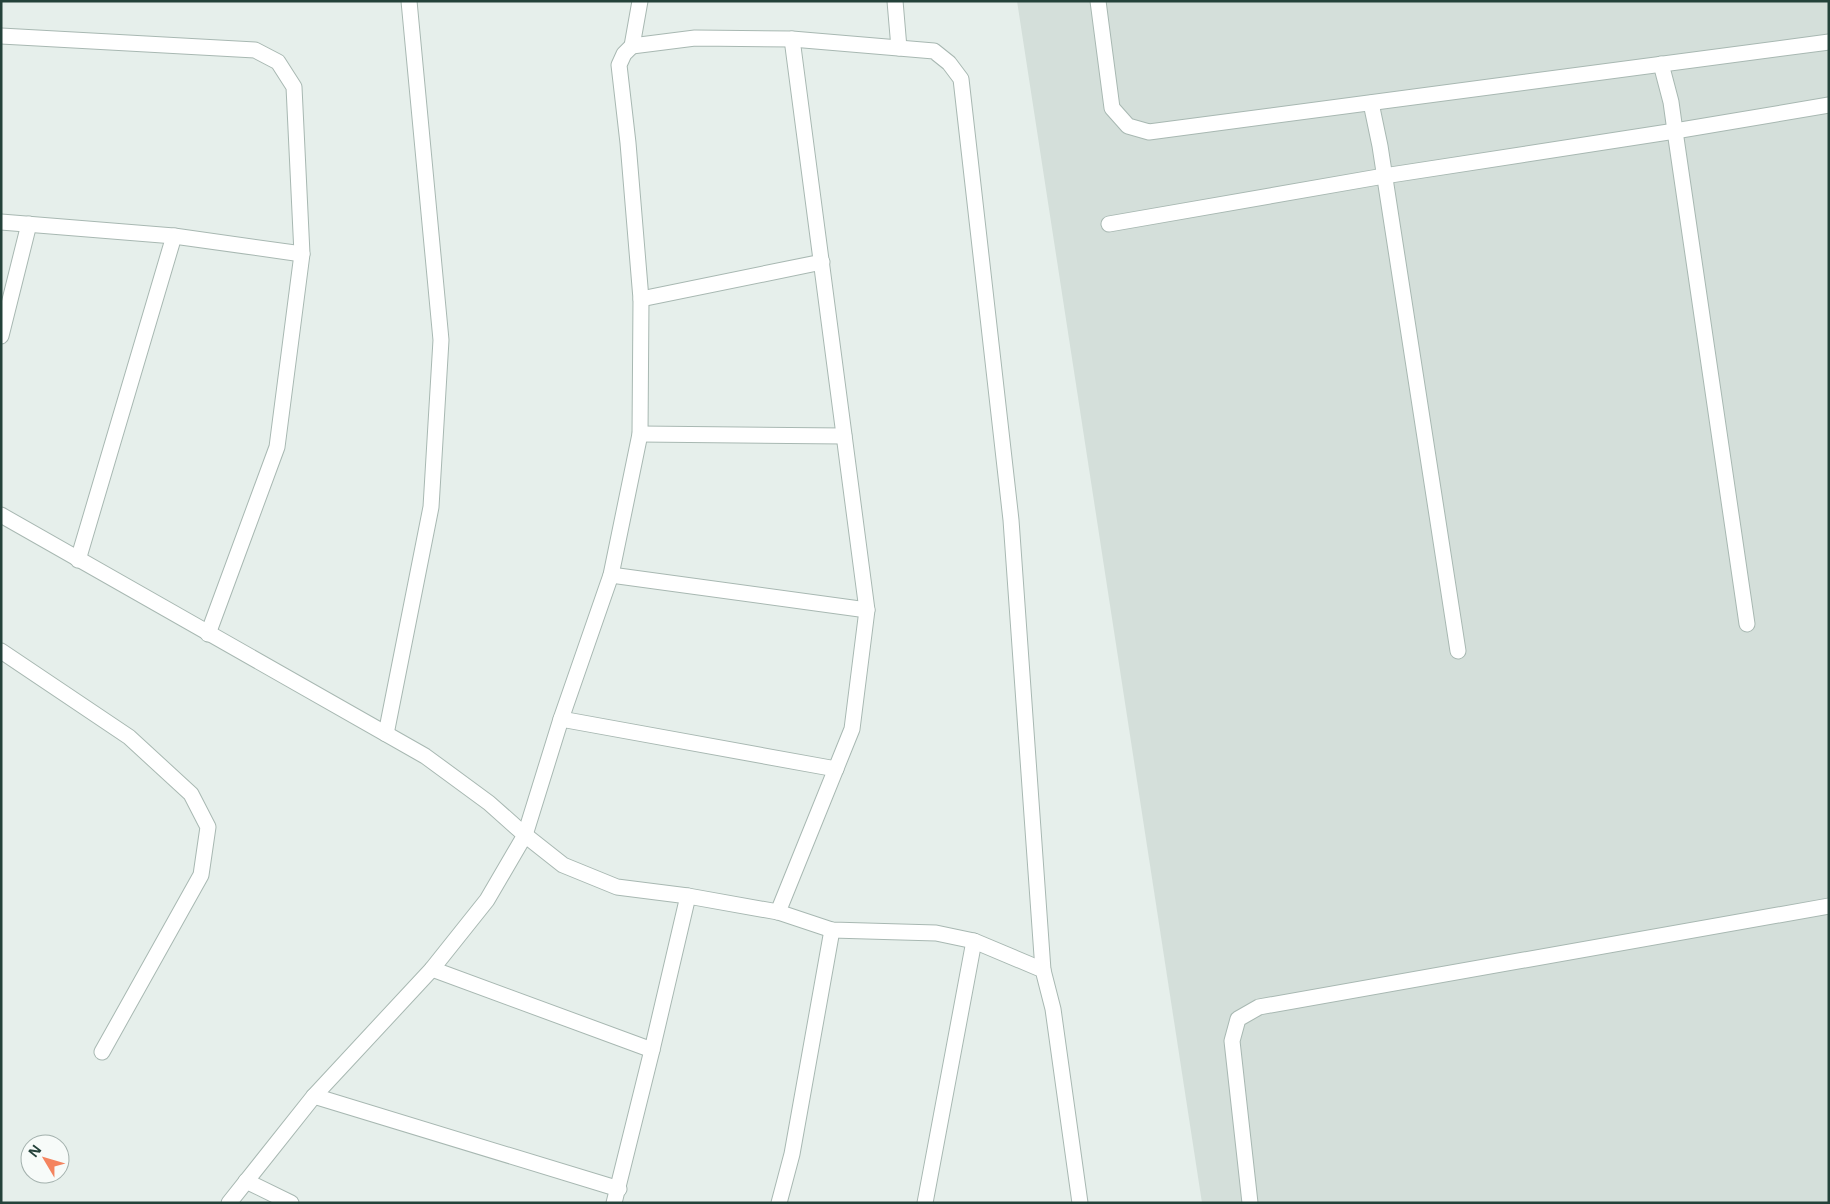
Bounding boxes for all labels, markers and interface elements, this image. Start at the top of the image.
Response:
north arrow [20,1134,70,1184]
text: N [23,1140,45,1161]

